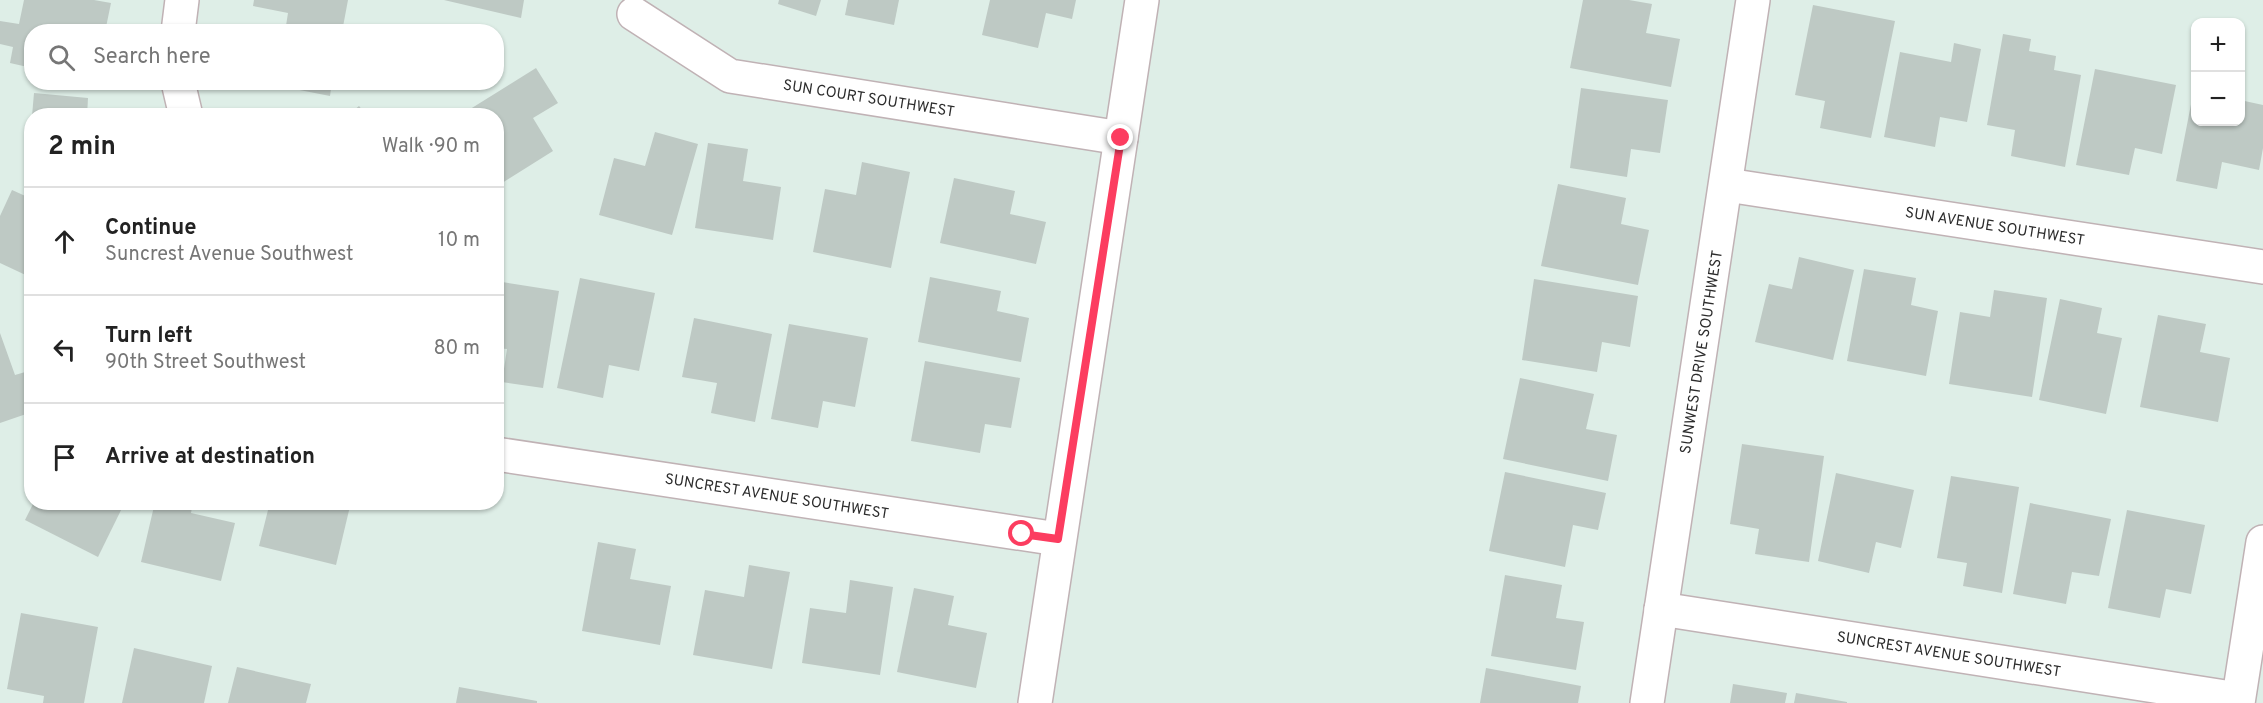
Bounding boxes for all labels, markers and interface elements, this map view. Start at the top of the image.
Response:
map controls [2191,18,2245,126]
button: + [2191,18,2245,72]
search box [24,24,504,90]
icon: search [45,41,78,74]
text: Search here [93,44,211,71]
button: − [2191,72,2245,126]
street label: SUN COURT SOUTHWEST [782,77,956,122]
route end [1107,124,1133,150]
text: 2 min [48,131,116,164]
text: Walk · 90 m [382,134,480,160]
street label: SUN AVENUE SOUTHWEST [1904,204,2086,251]
text: Continue [105,215,196,242]
icon: ahead [48,225,81,258]
text: 10 m [438,228,480,254]
text: Suncrest Avenue Southwest [105,242,354,268]
street label: SUNWEST DRIVE SOUTHWEST [1677,249,1728,455]
text: Turn left [105,323,193,350]
icon: left [48,333,81,366]
text: 80 m [434,336,480,362]
text: 90th Street Southwest [105,350,306,376]
icon: arrive [48,441,81,474]
text: Arrive at destination [105,444,315,471]
street label: SUNCREST AVENUE SOUTHWEST [663,470,890,525]
route start [1008,520,1034,546]
street label: SUNCREST AVENUE SOUTHWEST [1835,628,2062,683]

